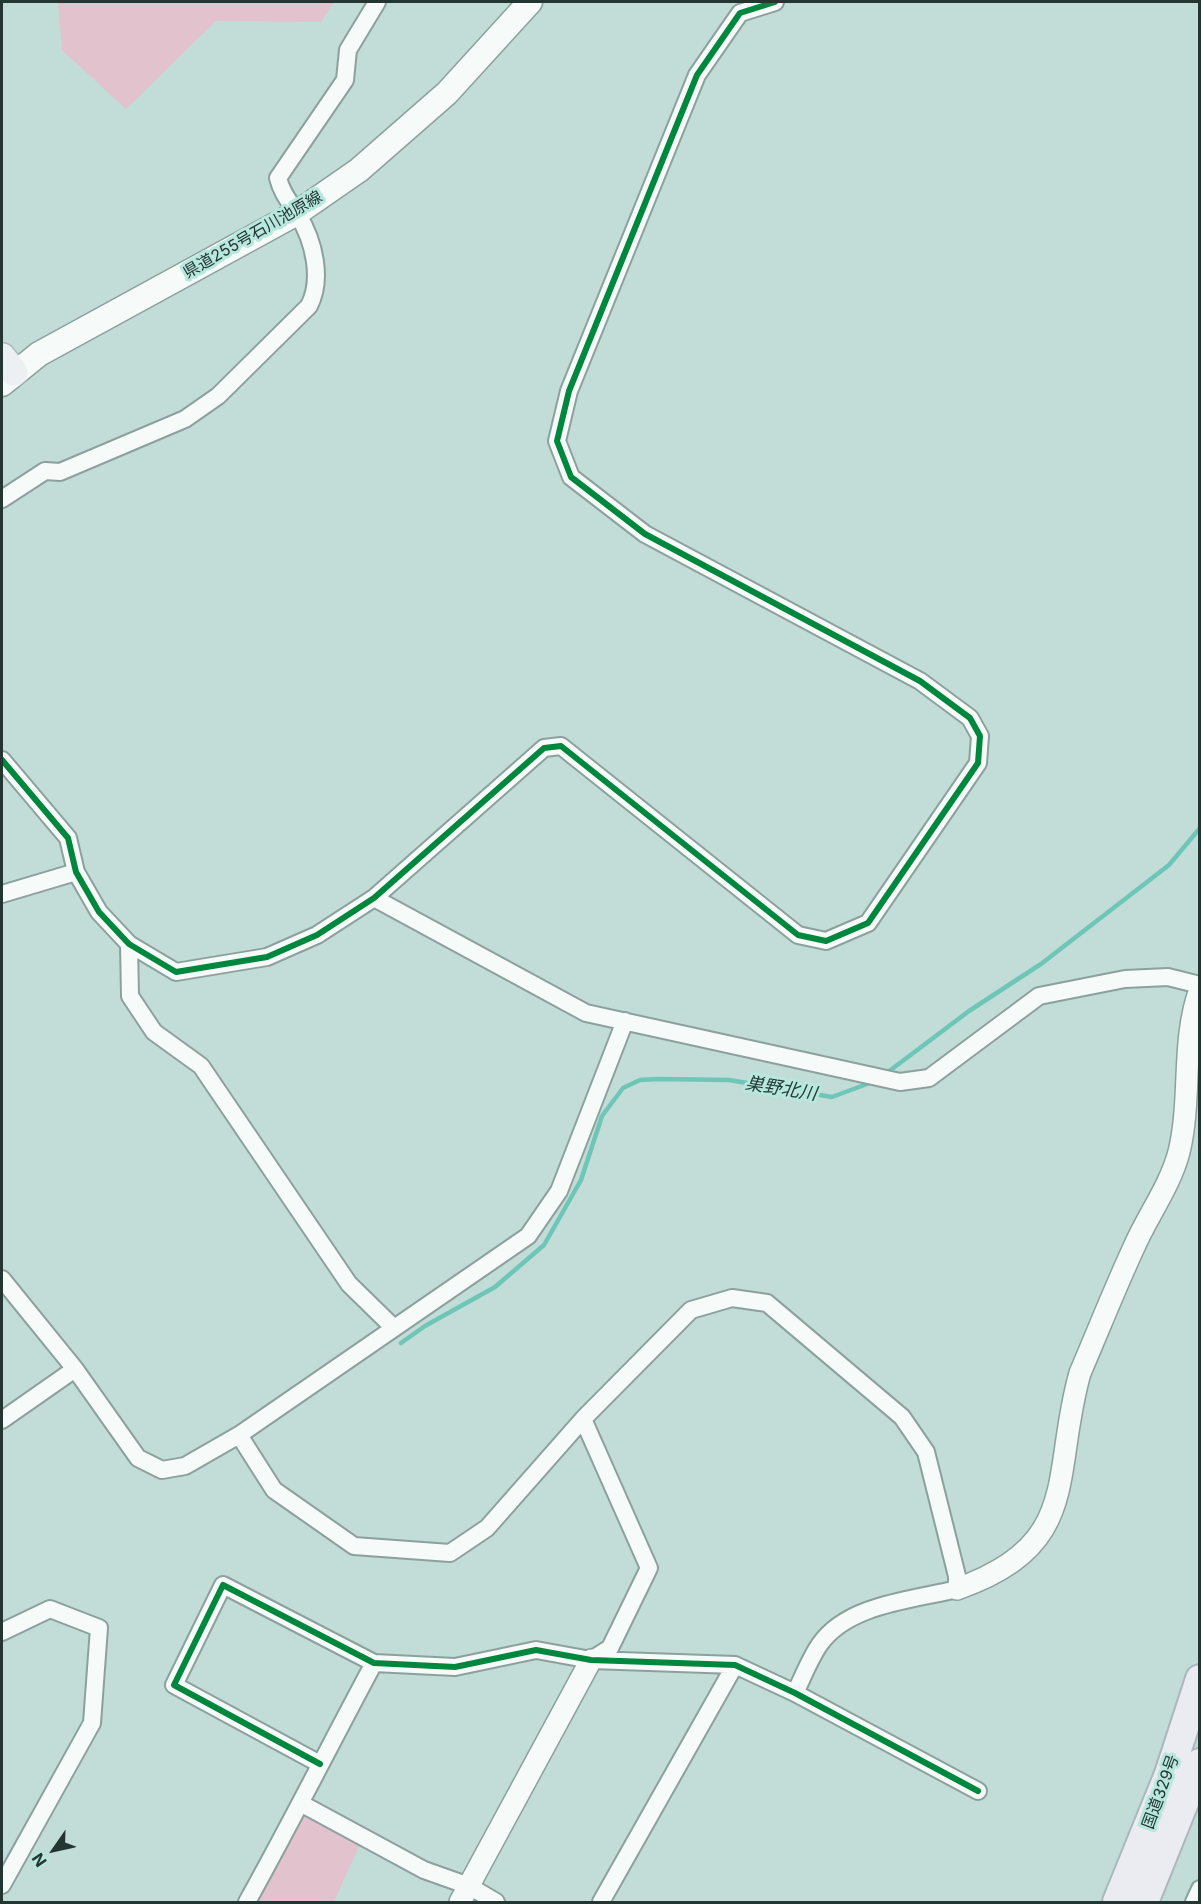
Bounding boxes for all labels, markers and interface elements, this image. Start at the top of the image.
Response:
street label: 県道255号石川池原線 [180,187,326,283]
water label: 巣野北川 [744,1073,818,1105]
street label: 国道329号 [1139,1752,1183,1832]
north arrow [24,1820,84,1880]
text: N [27,1849,51,1871]

